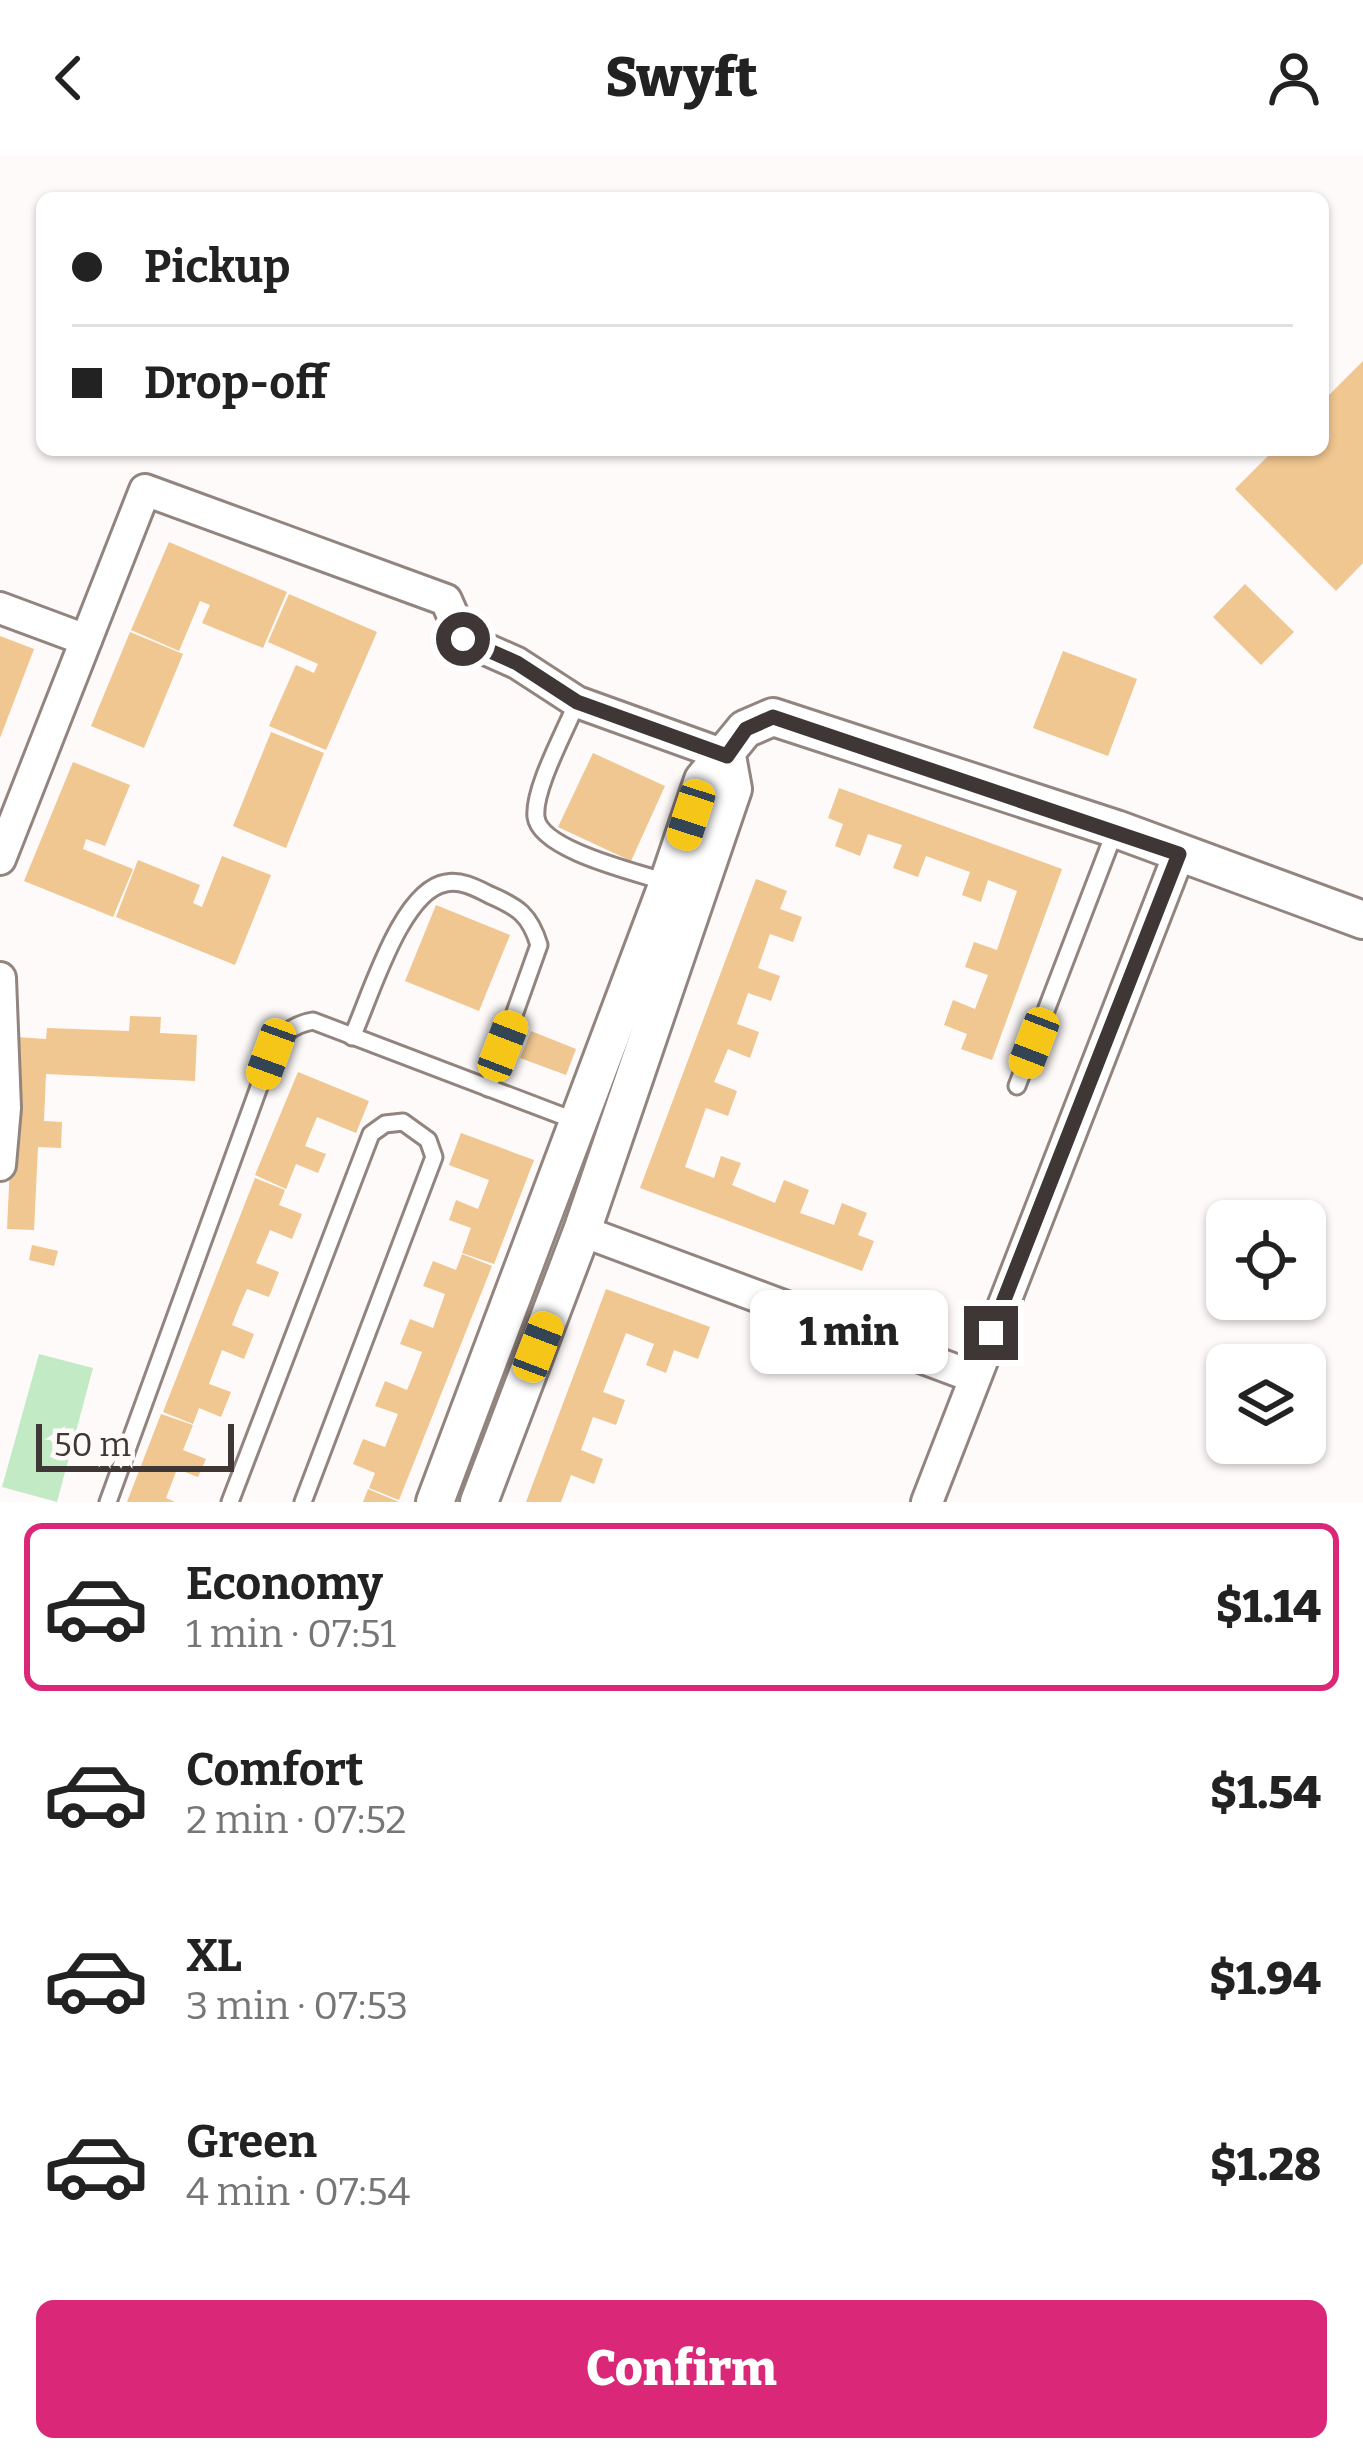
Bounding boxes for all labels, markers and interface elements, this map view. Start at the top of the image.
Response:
icon: back [36,45,102,111]
icon: person [1261,45,1327,111]
text: Swyft [605,46,758,110]
text: Pickup [144,240,290,294]
text: Drop-off [144,356,328,410]
route start [436,612,490,666]
car [663,775,719,855]
car [1004,1003,1064,1083]
car [473,1006,533,1086]
car [242,1014,300,1094]
map controls [1206,1200,1326,1464]
button: locate [1206,1200,1326,1320]
callout: 1 min [751,1291,949,1375]
route end [964,1306,1018,1360]
car [508,1307,568,1387]
text: 1 min [799,1309,899,1355]
button: layers [1206,1344,1326,1464]
scale bar [36,1418,234,1471]
text: 50 m [54,1425,131,1465]
icon: car [42,1553,150,1661]
text: Economy [186,1557,383,1611]
text: $1.14 [1216,1580,1321,1634]
text: 1 min · 07:51 [186,1611,396,1657]
icon: car [42,1739,150,1847]
text: Comfort [186,1743,364,1797]
text: $1.54 [1210,1766,1321,1820]
text: 2 min · 07:52 [186,1797,407,1843]
icon: car [42,1925,150,2033]
text: XL [186,1929,242,1983]
text: $1.94 [1209,1952,1321,2006]
text: 3 min · 07:53 [186,1983,408,2029]
icon: car [42,2111,150,2219]
text: Green [186,2115,317,2169]
text: $1.28 [1210,2138,1321,2192]
text: 4 min · 07:54 [186,2169,410,2215]
button: Confirm [36,2300,1327,2438]

